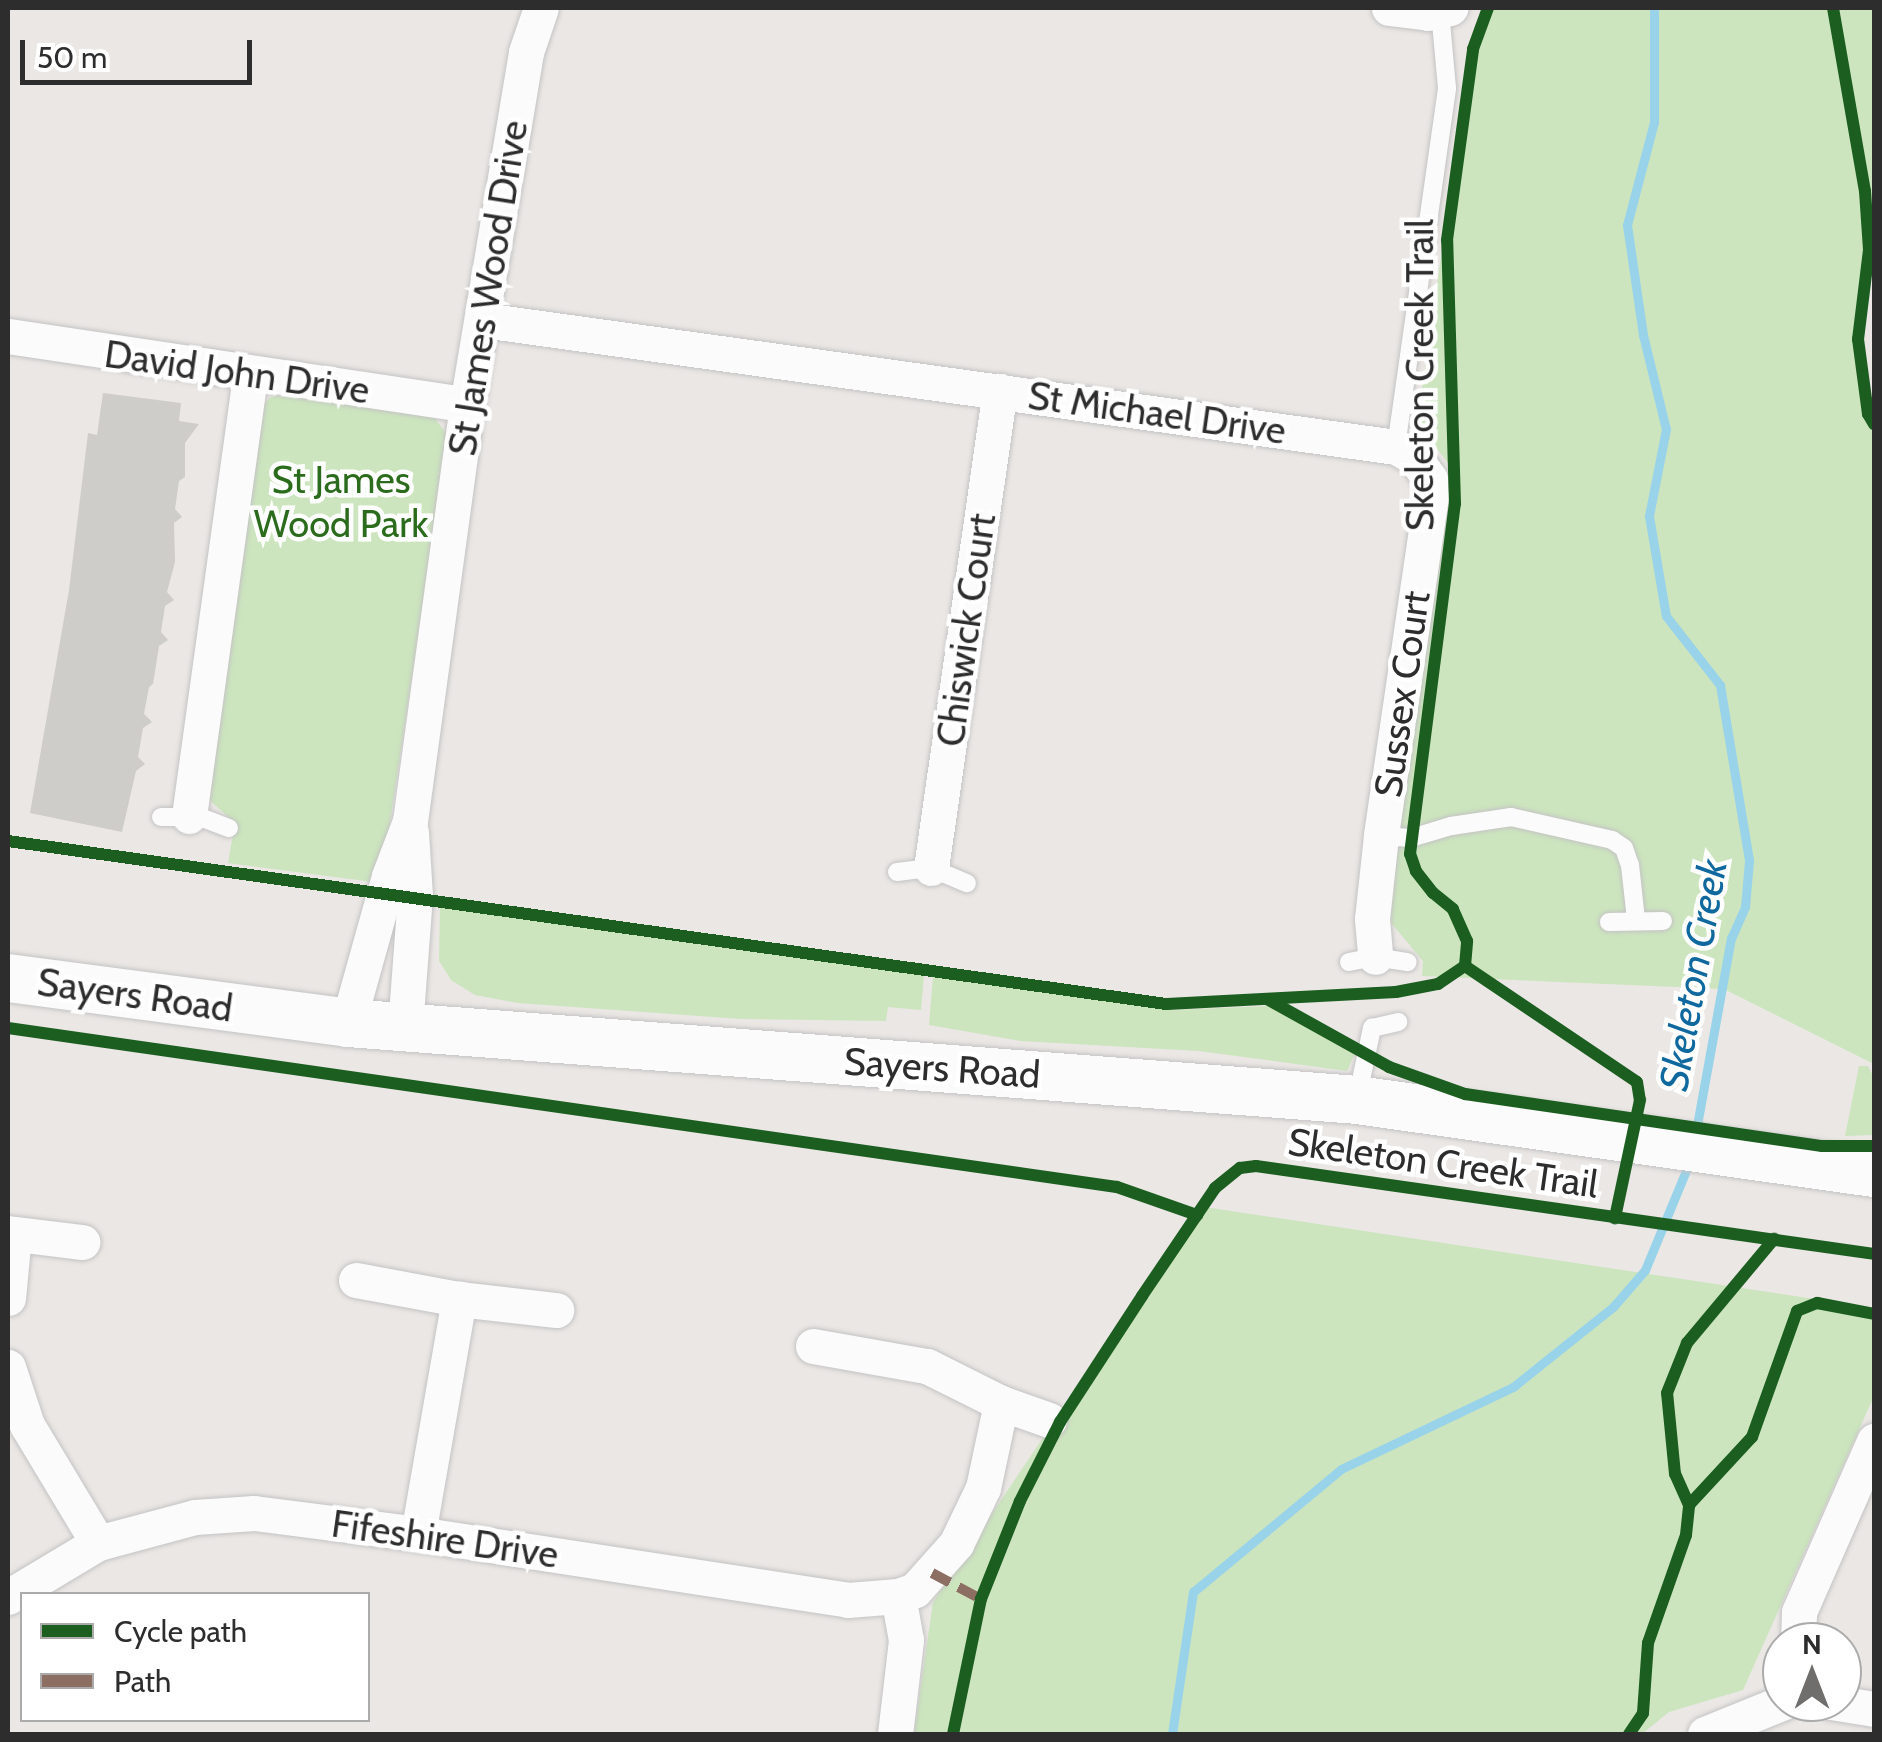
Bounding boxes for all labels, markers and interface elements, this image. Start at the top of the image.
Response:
scale bar [25,20,258,82]
text: 50 m [37,39,107,76]
street label: St James Wood Drive [439,117,537,459]
street label: Skeleton Creek Trail [1397,219,1443,531]
street label: David John Drive [102,331,372,413]
street label: St Michael Drive [1025,372,1289,454]
park label: St James Wood Park [254,457,428,546]
street label: Chiswick Court [927,511,1005,749]
street label: Sussex Court [1365,588,1439,800]
water label: Skeleton Creek [1649,856,1737,1094]
street label: Sayers Road [34,959,236,1031]
street label: Sayers Road [842,1038,1042,1098]
street label: Skeleton Creek Trail [1285,1119,1601,1207]
street label: Fifeshire Drive [329,1501,561,1577]
legend [20,1592,370,1722]
text: Cycle path [114,1613,247,1650]
north arrow [1762,1622,1862,1722]
text: N [1802,1627,1822,1661]
text: Path [114,1663,171,1700]

